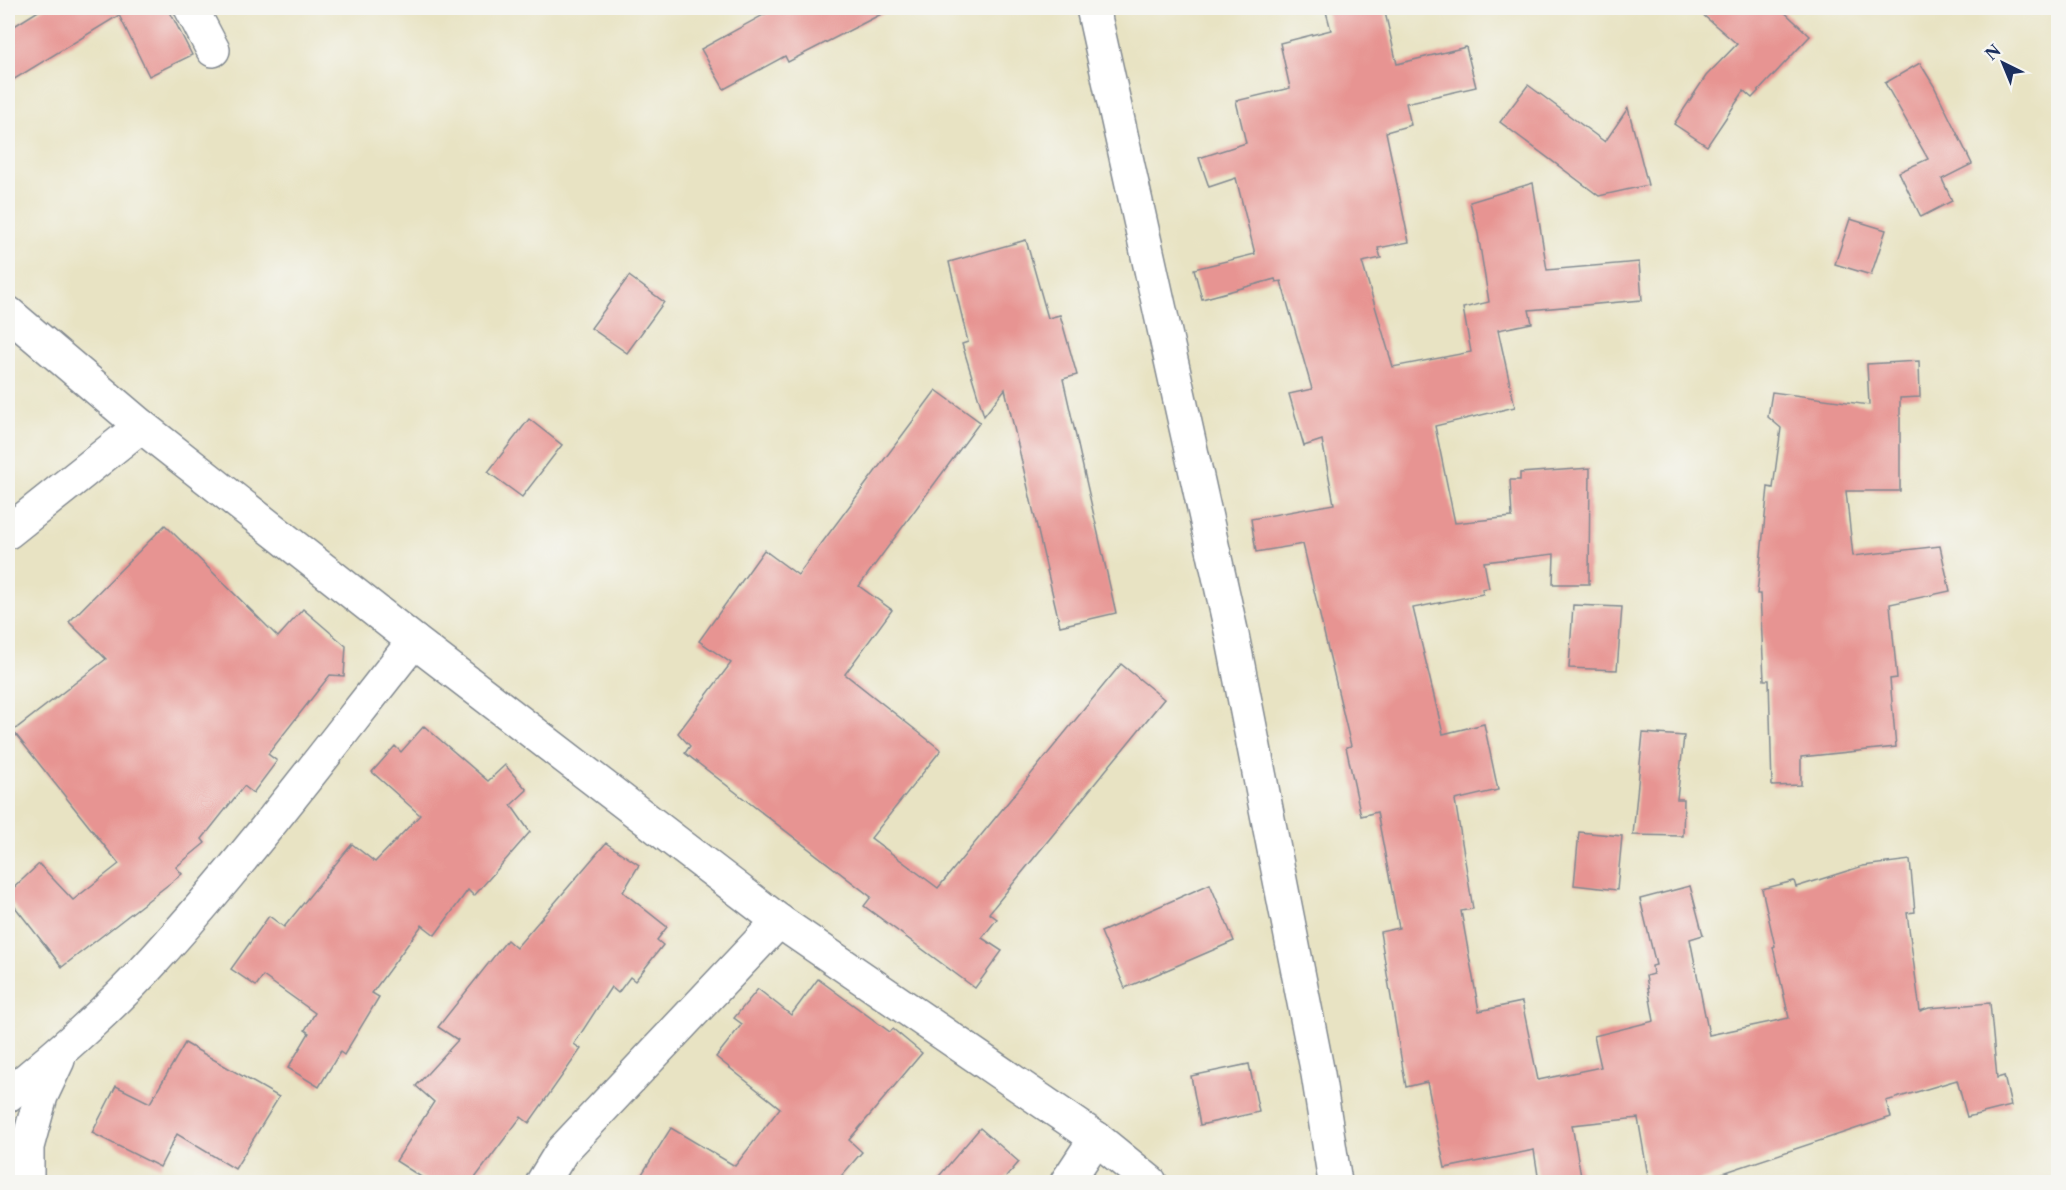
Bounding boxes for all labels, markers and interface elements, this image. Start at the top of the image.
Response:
north arrow [1973,33,2033,93]
text: N [1981,40,2005,64]

